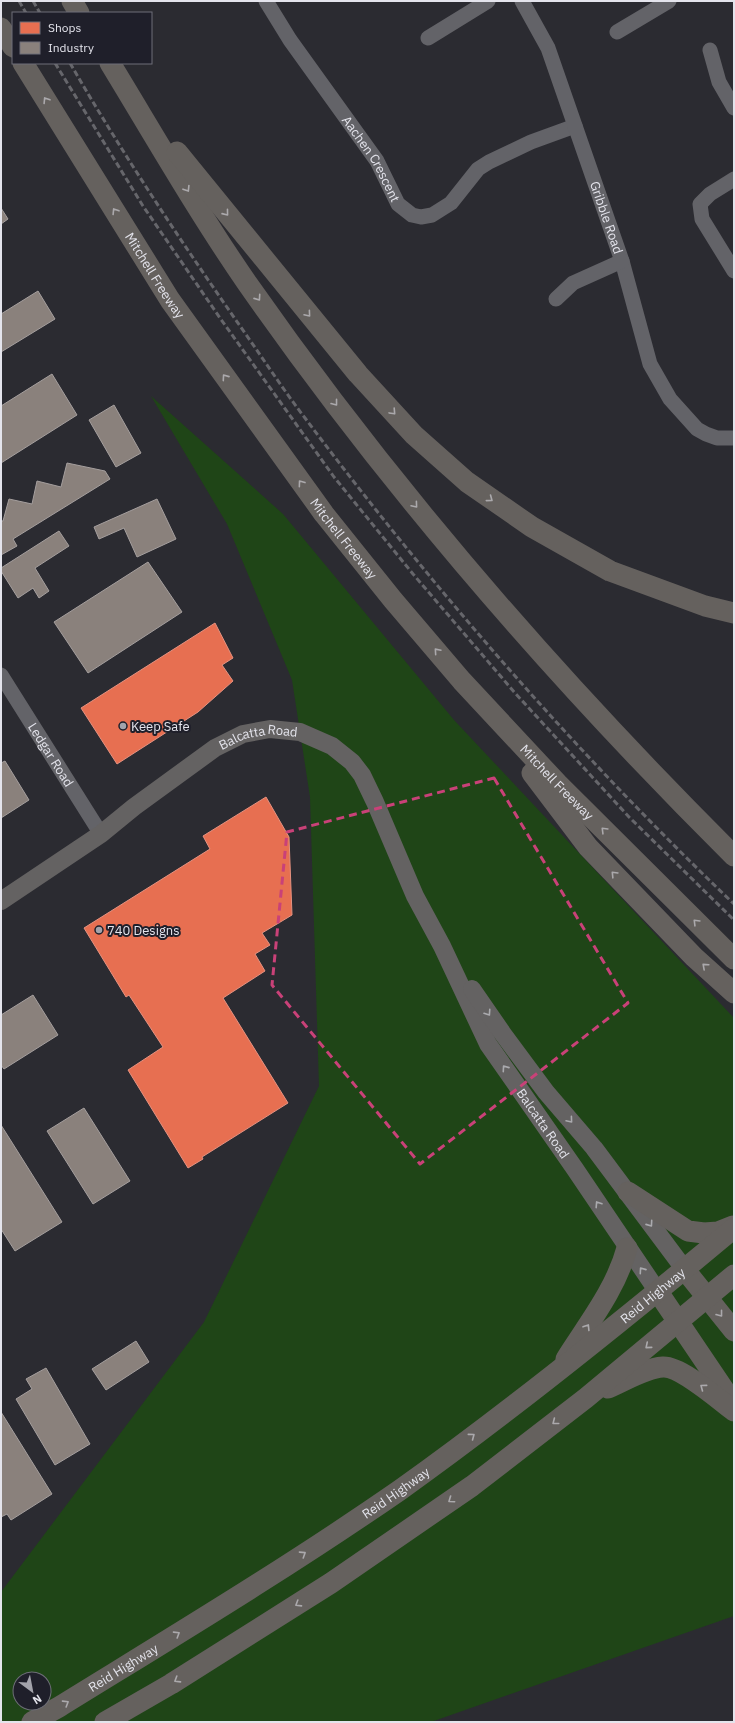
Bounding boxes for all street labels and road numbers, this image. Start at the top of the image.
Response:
street label: Aachen Crescent [338,112,404,205]
street label: Gribble Road [586,179,627,256]
street label: Mitchell Freeway [122,229,189,322]
street label: Mitchell Freeway [307,495,382,583]
street label: Ledgar Road [25,719,78,790]
street label: Balcatta Road [216,720,298,753]
street label: Mitchell Freeway [517,741,598,824]
street label: Balcatta Road [513,1085,573,1162]
street label: Reid Highway [616,1263,689,1327]
street label: Reid Highway [358,1463,433,1522]
street label: Reid Highway [85,1639,162,1696]

